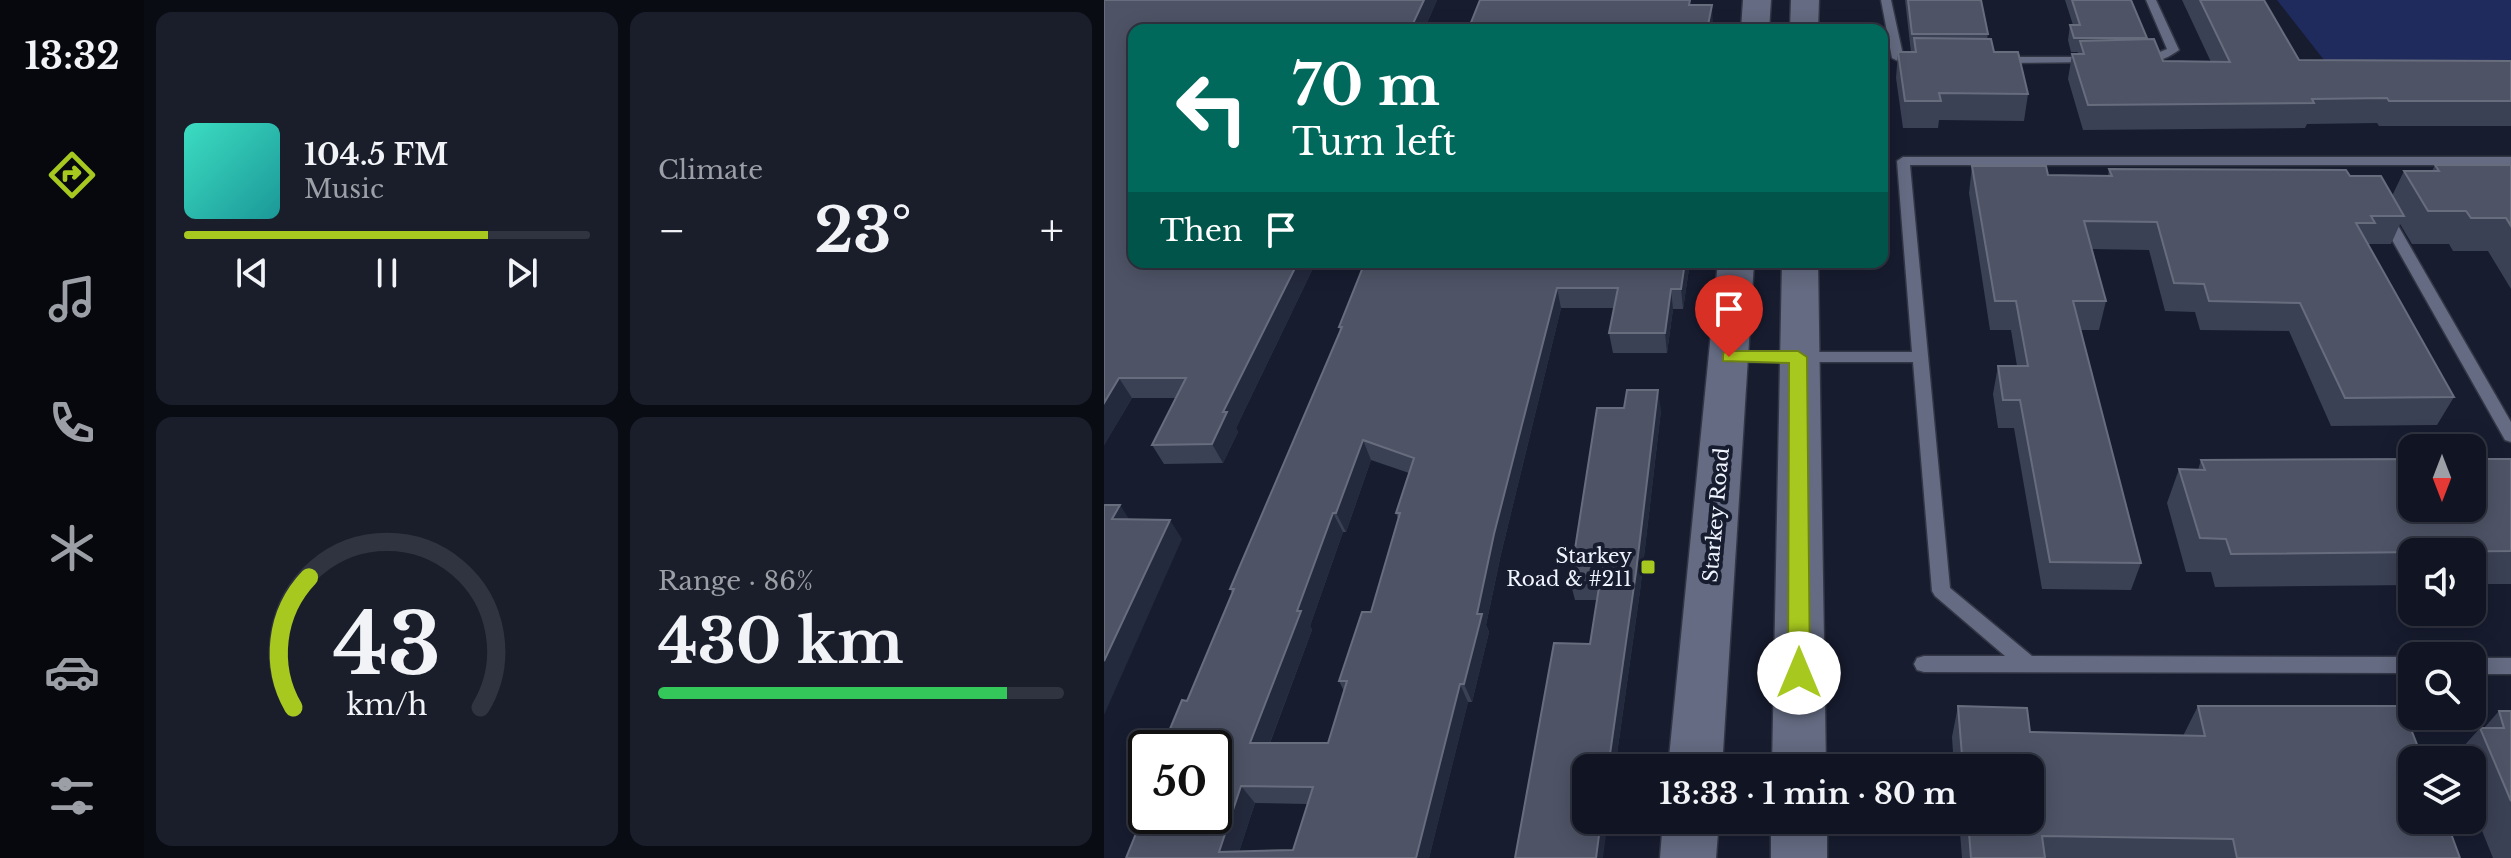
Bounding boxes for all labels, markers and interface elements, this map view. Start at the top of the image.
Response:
text: 13:32 [24,34,120,79]
text: 70 m [1292,51,1440,120]
icon: left [1160,56,1264,160]
text: Turn left [1292,120,1456,165]
text: 104.5 FM [304,136,448,173]
icon: directions [44,147,100,203]
text: Climate [658,154,763,186]
text: Music [304,173,384,205]
text: 23° [814,194,912,268]
text: − [658,203,686,258]
text: + [1040,203,1064,258]
icon: arrive [1259,208,1303,252]
text: Then [1160,212,1243,249]
icon: previous [230,251,274,295]
icon: pause [365,251,409,295]
icon: next [500,251,544,295]
icon: music [44,271,100,327]
pin [1695,275,1763,357]
icon: arrive [1707,287,1751,331]
icon: phone [44,395,100,451]
north arrow [2398,434,2486,522]
map controls [2398,434,2486,834]
street label: Starkey Road [1698,447,1734,583]
icon: climate [44,520,100,576]
button: sound [2398,538,2486,626]
place label: Starkey Road & #211 [1506,544,1632,591]
marker: Starkey Road & #211 [1639,558,1657,576]
text: Range · 86% [658,565,813,597]
text: 43 [333,592,441,695]
text: 430 km [658,605,904,679]
position arrow [1757,631,1841,715]
button: search [2398,642,2486,730]
icon: car [44,644,100,700]
text: km/h [346,687,428,723]
speed limit sign: 50 [1128,730,1232,834]
button: layers [2398,746,2486,834]
icon: filters [44,768,100,824]
text: 13:33 · 1 min · 80 m [1659,775,1957,812]

